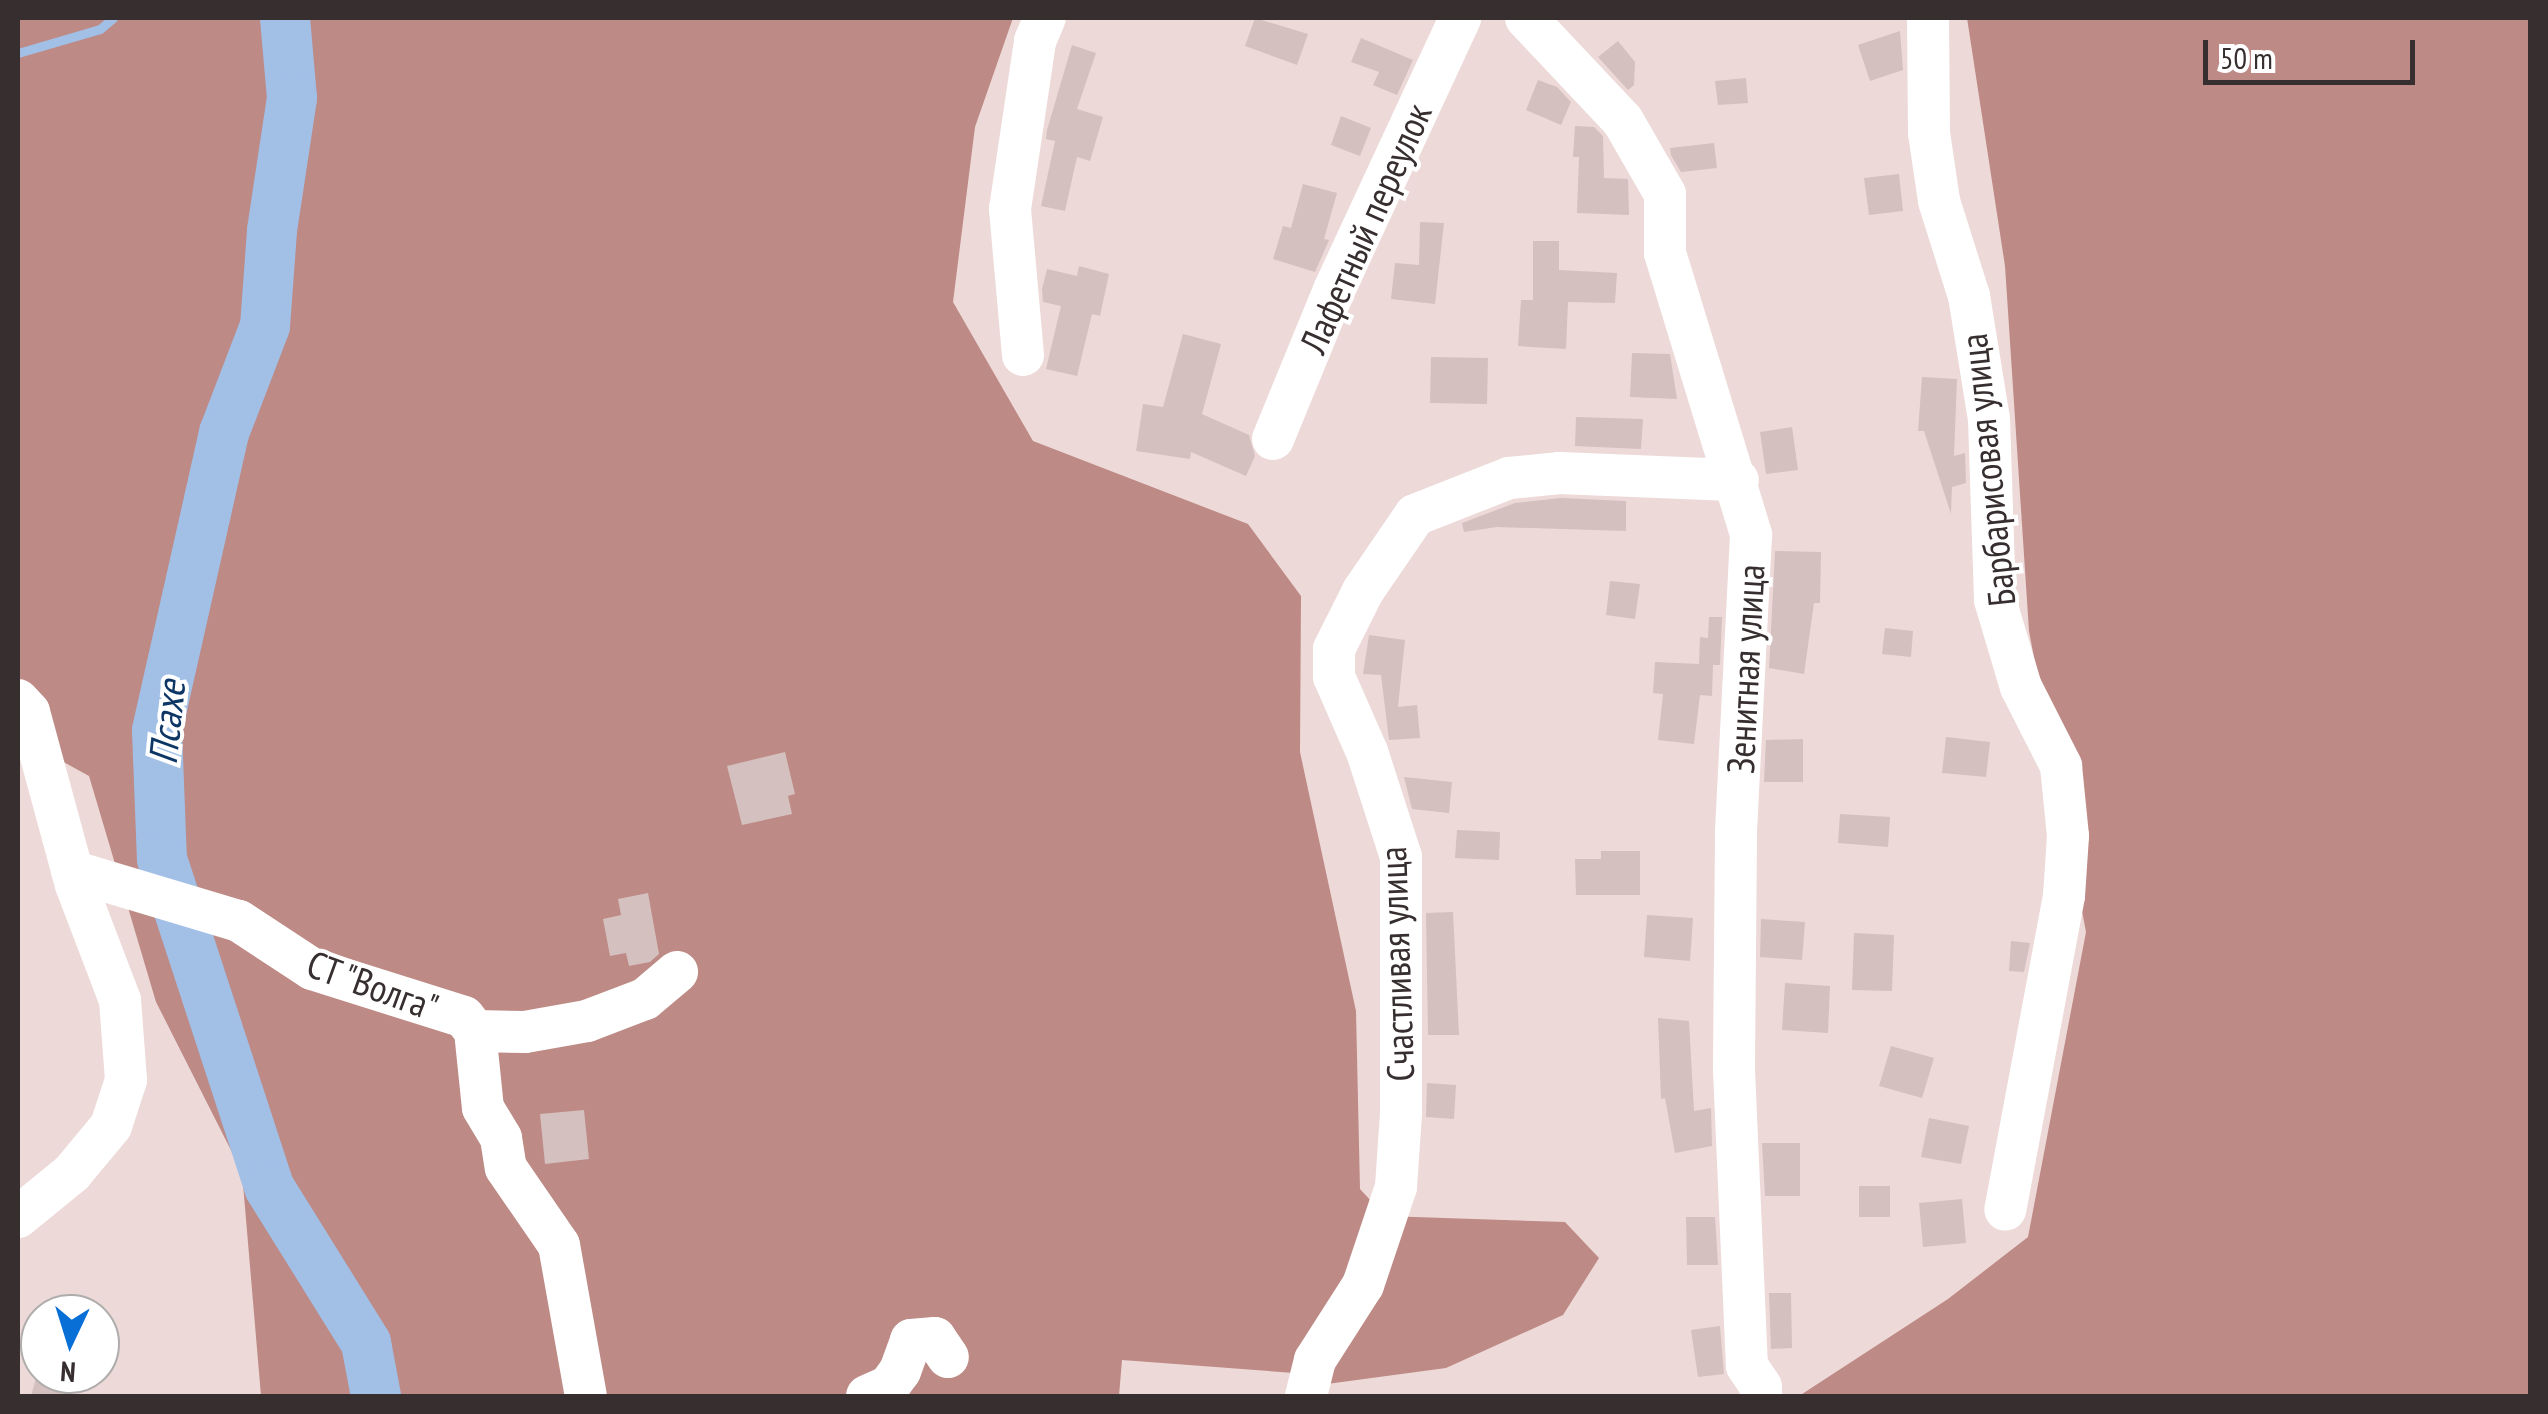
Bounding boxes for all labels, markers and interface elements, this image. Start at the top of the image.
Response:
scale bar [2208,20,2420,82]
text: 50 m [2220,38,2273,77]
street label: Лафетный переулок [1290,96,1440,360]
street label: Барбарисовая улица [1950,331,2024,609]
street label: Зенитная улица [1717,563,1773,775]
water label: Псахе [138,678,194,766]
street label: Счастливая улица [1369,846,1423,1082]
street label: СТ "Волга" [300,940,446,1030]
north arrow [20,1294,120,1394]
text: N [59,1353,77,1391]

